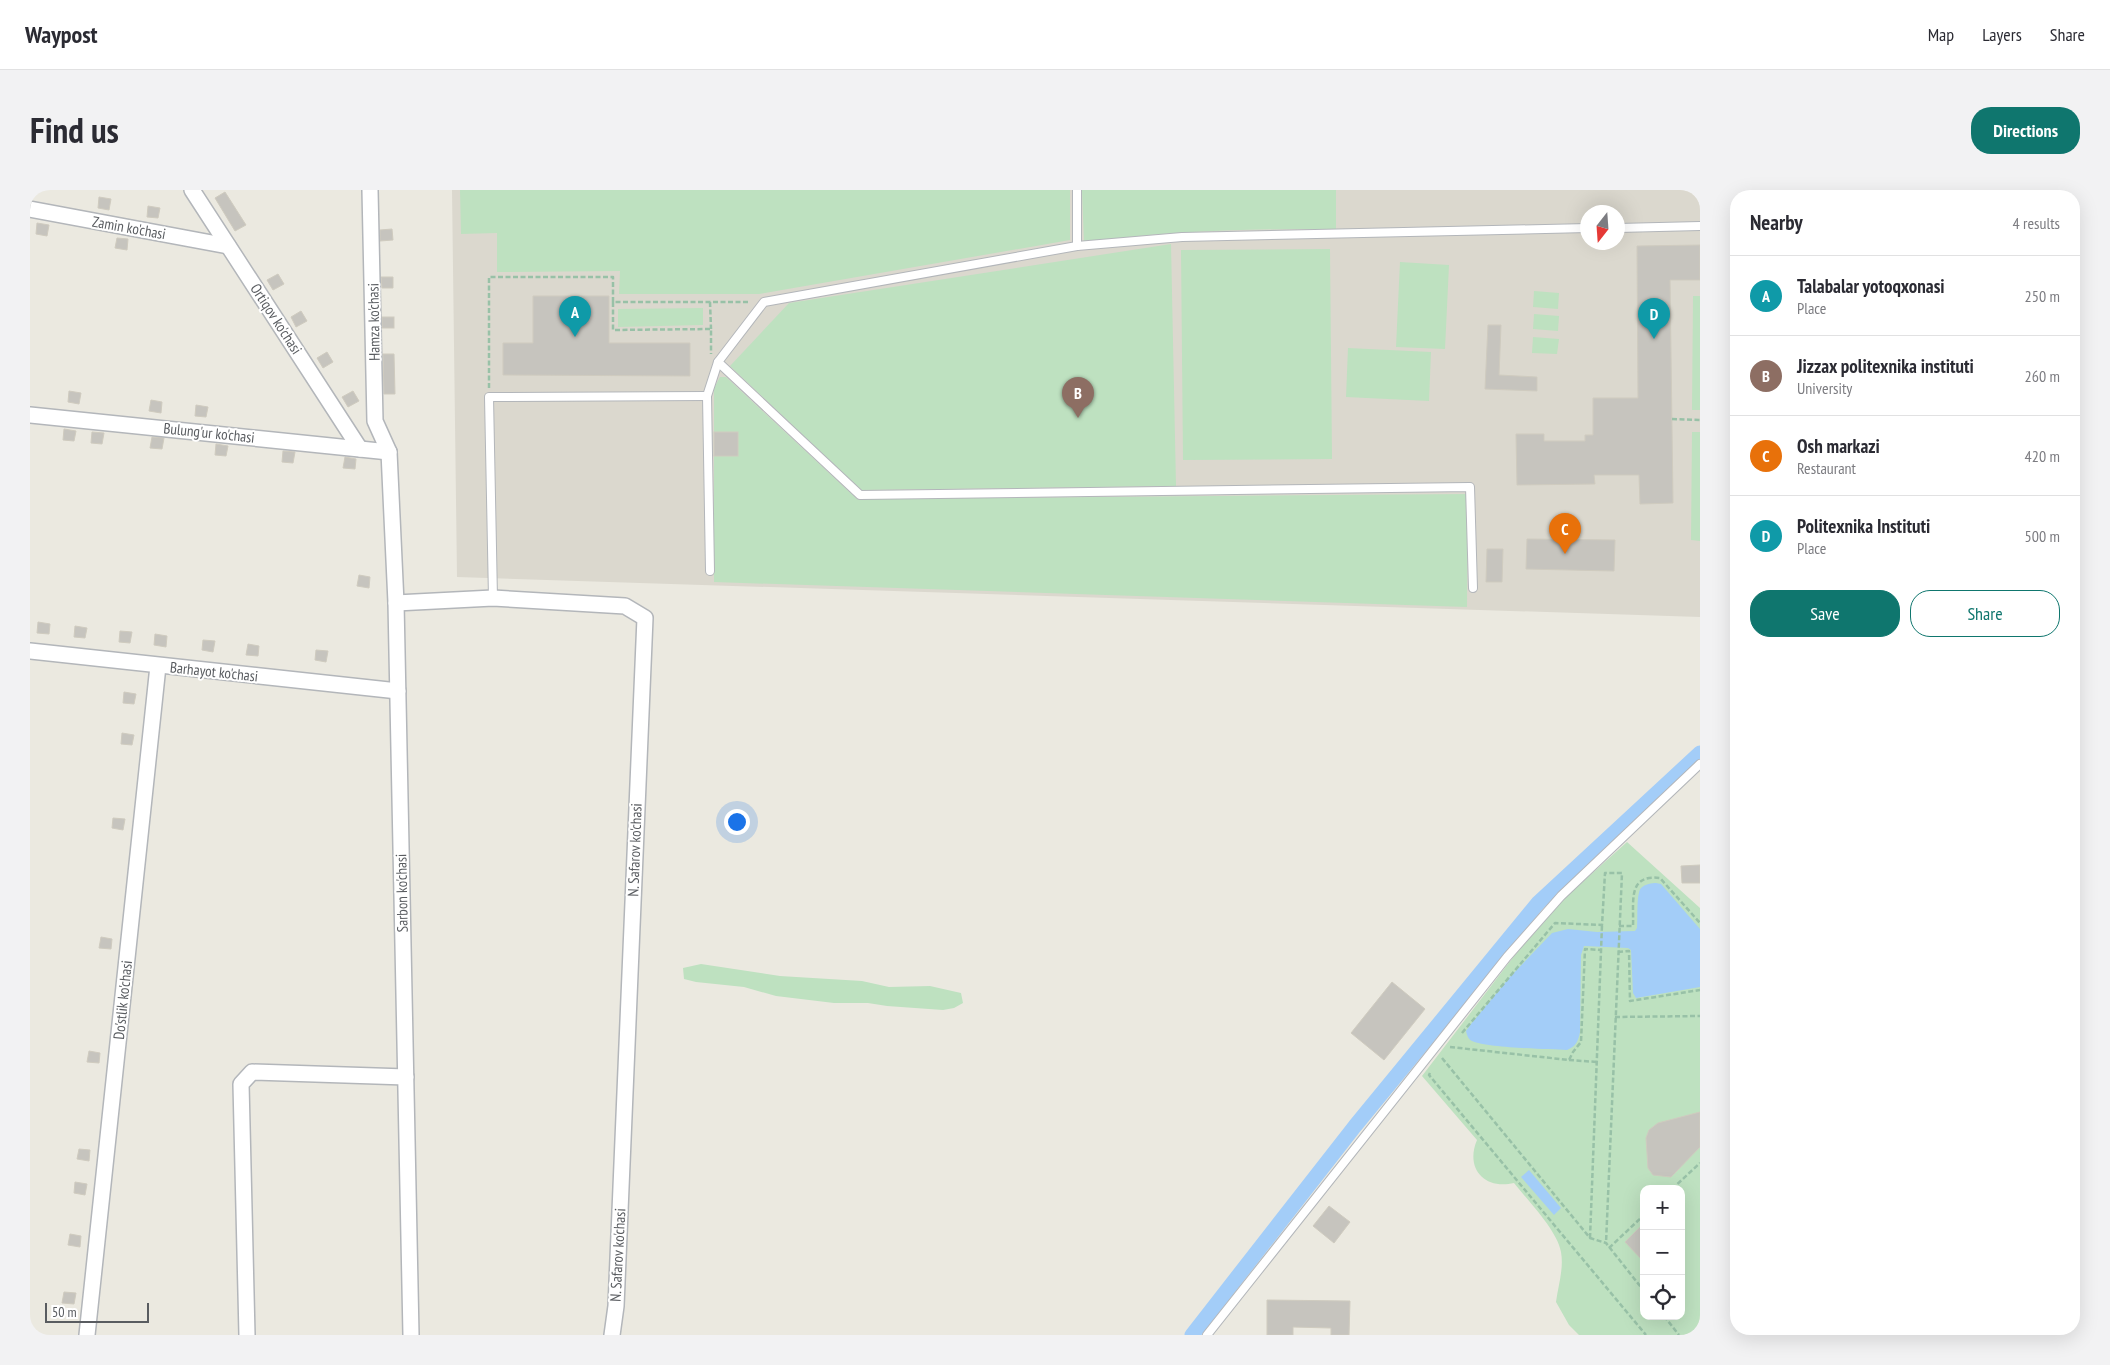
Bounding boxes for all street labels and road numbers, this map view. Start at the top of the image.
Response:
street label: Zamin ko'chasi [91,212,167,243]
street label: Ortiqov ko'chasi [246,280,306,358]
street label: Hamza ko'chasi [363,283,384,361]
street label: Bulung'ur ko'chasi [163,418,256,447]
street label: Barhayot ko'chasi [169,657,259,686]
street label: N. Safarov ko'chasi [623,803,646,897]
street label: Sarbon ko'chasi [391,854,412,932]
street label: Do'stlik ko'chasi [109,959,136,1040]
street label: N. Safarov ko'chasi [606,1208,629,1302]

